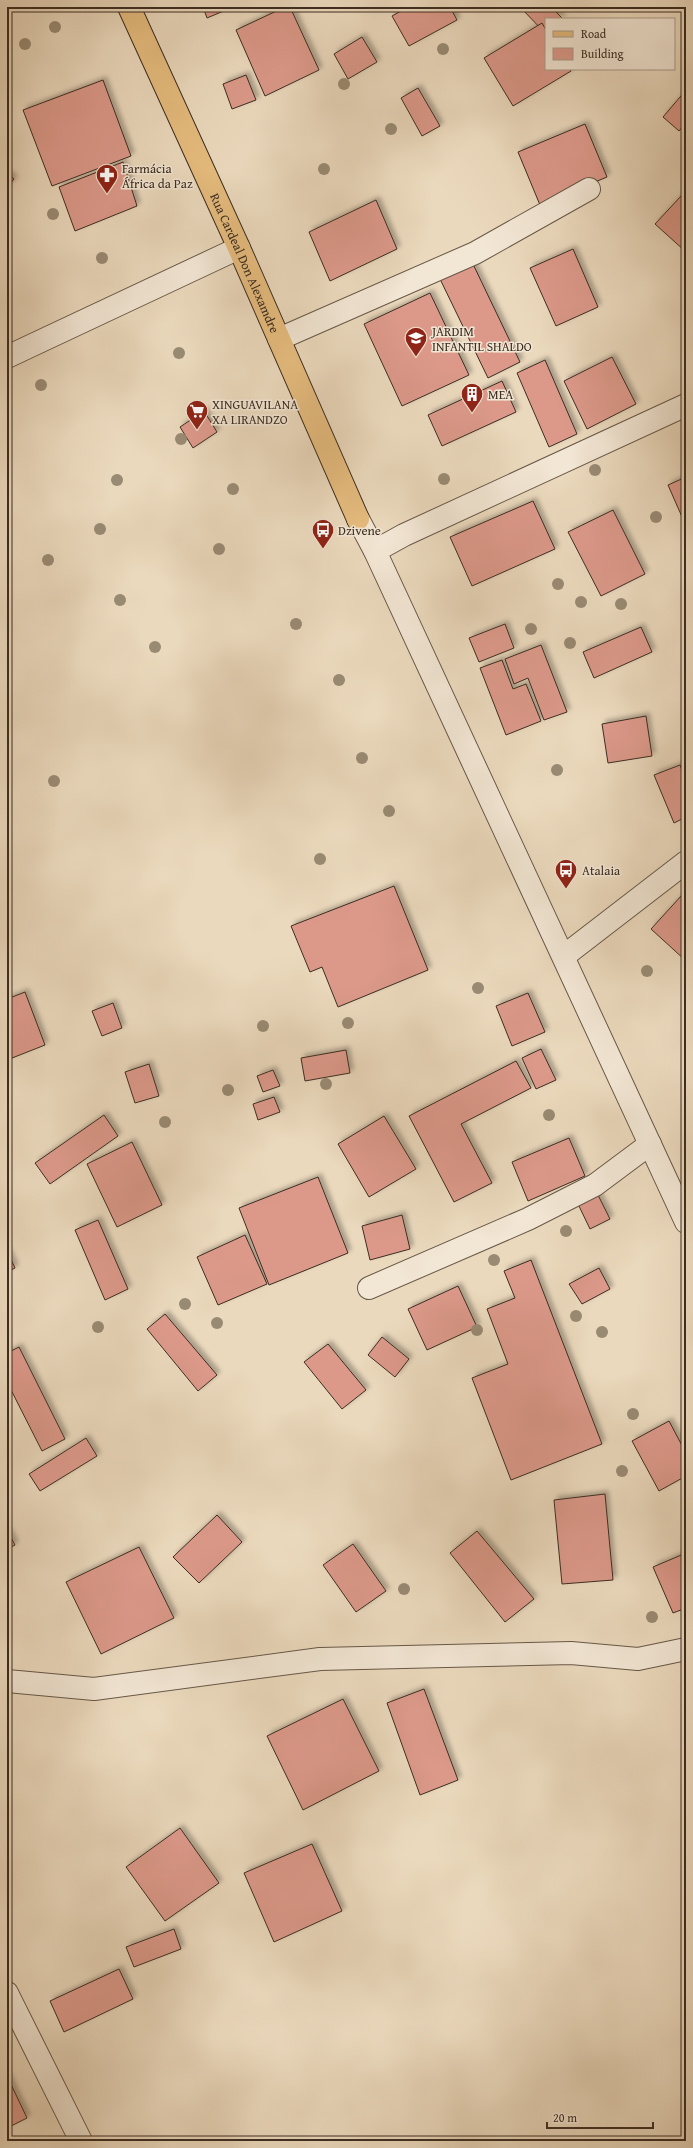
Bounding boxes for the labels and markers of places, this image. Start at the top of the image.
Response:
place label: Farmácia África da Paz [122,159,193,193]
pharmacy icon: Farmácia África da Paz [94,162,120,195]
place label: JARDIM INFANTIL SHALDO [430,322,532,356]
school or university icon: JARDIM INFANTIL SHALDO [403,325,429,358]
building icon: MEA [459,381,485,414]
place label: MEA [488,385,513,404]
place label: XINGUAVILANA XA LIRANDZO [212,395,298,429]
supermarket icon: XINGUAVILANA XA LIRANDZO [184,398,210,431]
bus stop icon: Dzivene [310,517,336,550]
place label: Dzivene [338,521,381,540]
bus stop icon: Atalaia [553,857,579,890]
place label: Atalaia [582,861,621,880]

